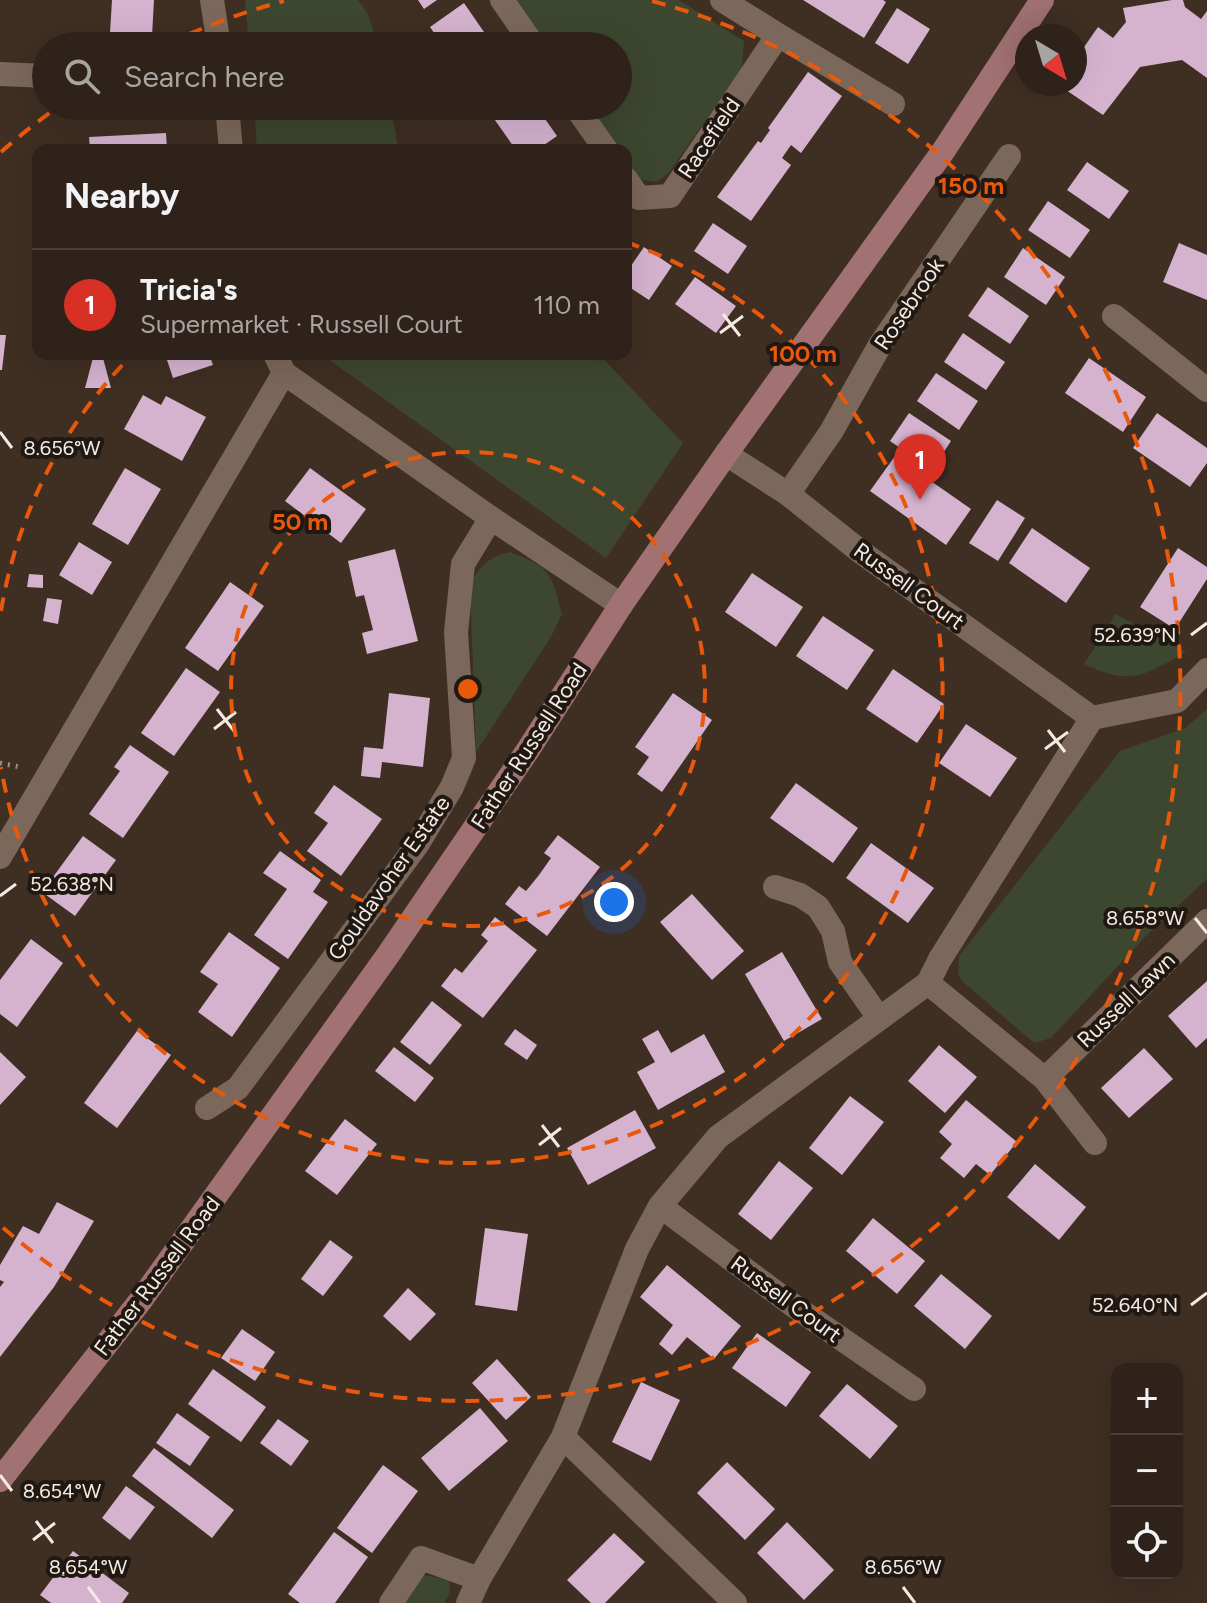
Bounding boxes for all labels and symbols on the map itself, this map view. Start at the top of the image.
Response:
north arrow [1015,24,1087,96]
street label: Racefield [672,92,746,184]
text: 150 m [938,171,1004,200]
street label: Rosebrook [868,253,950,355]
text: 100 m [769,339,837,368]
pin: 1 [894,434,946,500]
text: 8.656°W [23,436,101,460]
text: 50 m [272,507,328,536]
street label: Russell Court [848,537,970,635]
text: 52.639°N [1093,623,1177,647]
street label: Father Russell Road [465,658,593,834]
centre of rings [454,675,482,703]
street label: Gouldavoher Estate [322,791,456,965]
text: 52.638°N [30,872,114,896]
your location [594,882,634,922]
text: 8.658°W [1106,906,1184,930]
street label: Russell Lawn [1071,947,1181,1053]
street label: Father Russell Road [88,1191,226,1361]
street label: Russell Court [725,1250,847,1348]
text: 52.640°N [1092,1293,1178,1317]
text: 8.654°W [23,1479,101,1503]
text: 8.654°W [49,1555,127,1579]
text: 8.656°W [864,1555,942,1579]

